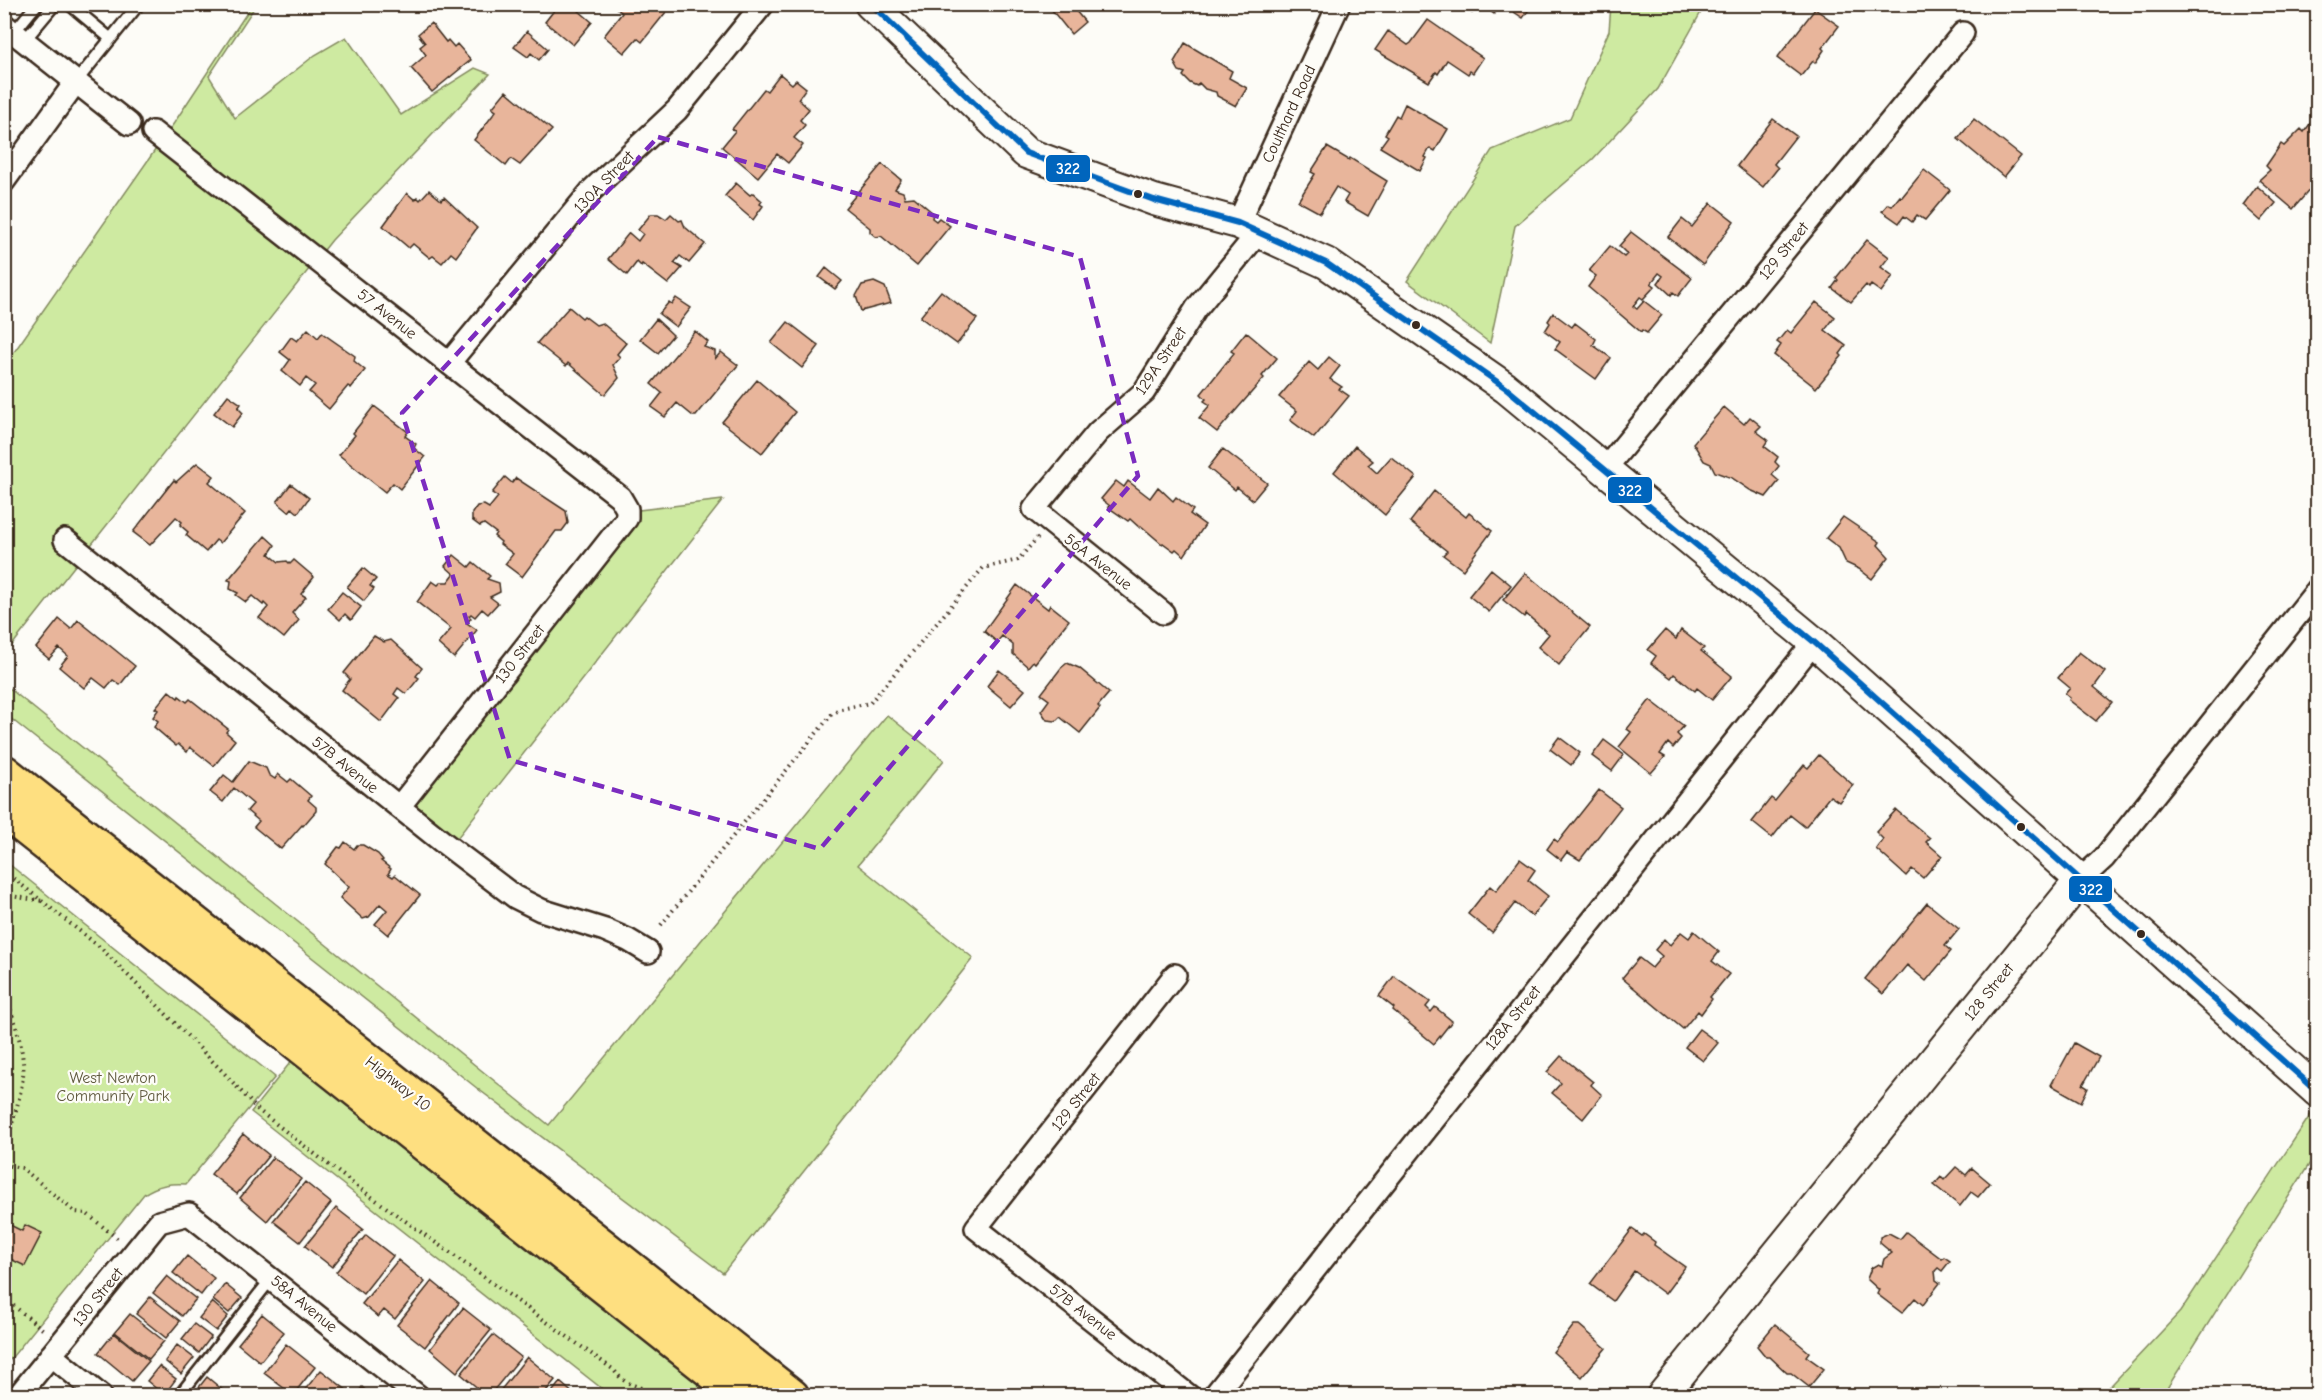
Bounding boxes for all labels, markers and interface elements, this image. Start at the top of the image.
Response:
street label: Coulthard Road [1259,62,1319,166]
street label: 130A Street [570,147,638,217]
line badge: 322 [1045,154,1091,183]
text: 322 [1056,160,1080,178]
unlabelled marker [1132,188,1144,200]
street label: 129 Street [1755,218,1813,283]
street label: 57 Avenue [354,285,420,343]
unlabelled marker [1410,319,1422,331]
street label: 129A Street [1132,323,1190,398]
line badge: 322 [1607,476,1653,504]
text: 322 [1618,482,1642,500]
street label: 56A Avenue [1061,530,1135,594]
street label: 130 Street [491,621,549,687]
street label: 57B Avenue [308,733,382,797]
unlabelled marker [2015,821,2027,833]
line badge: 322 [2068,875,2113,903]
text: 322 [2079,881,2103,899]
unlabelled marker [2135,928,2147,940]
street label: 128 Street [1960,959,2018,1024]
street label: 128A Street [1482,982,1545,1054]
street label: Highway 10 [362,1053,434,1115]
park label: West Newton Community Park [56,1069,170,1105]
street label: 129 Street [1048,1069,1104,1135]
street label: 130 Street [69,1264,127,1330]
street label: 58A Avenue [267,1272,341,1336]
street label: 57B Avenue [1046,1280,1120,1344]

